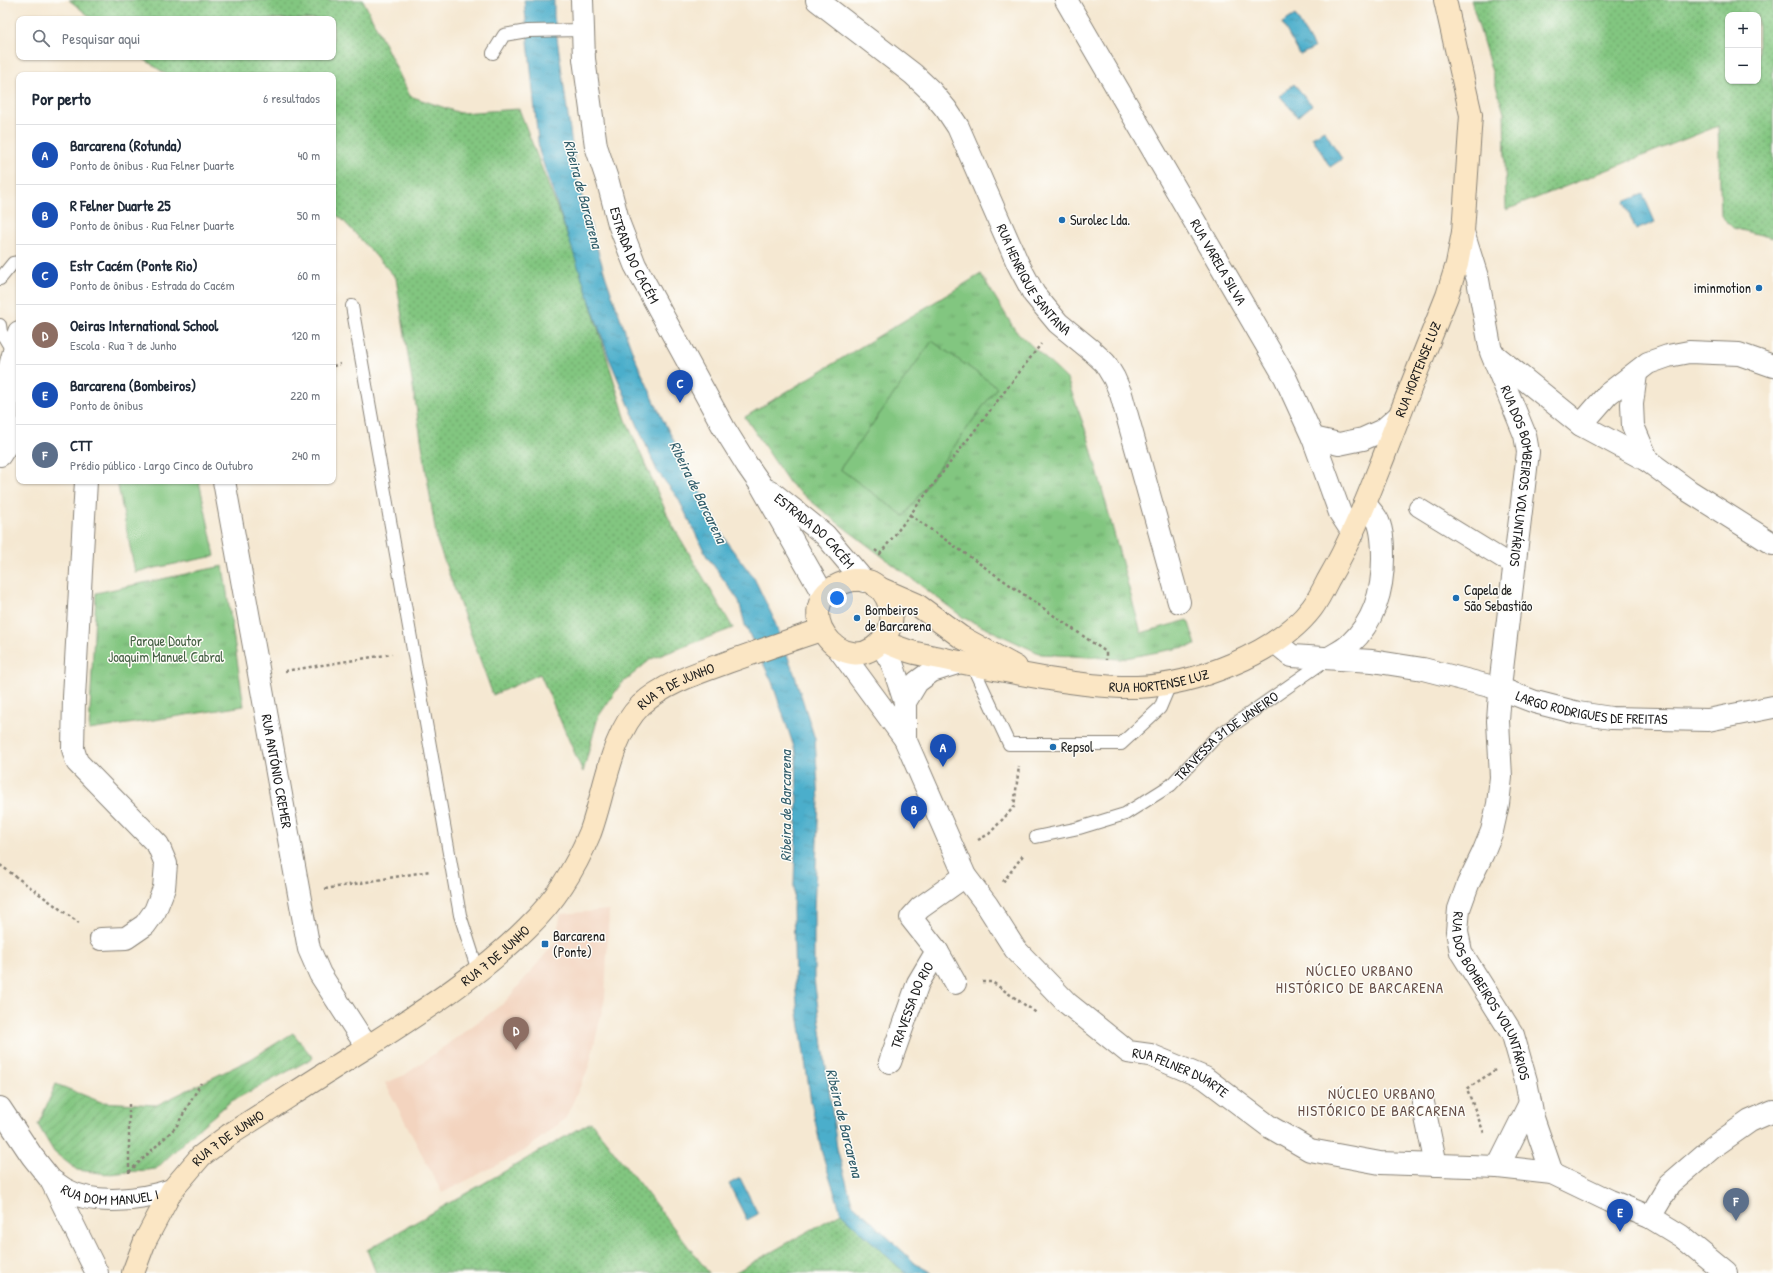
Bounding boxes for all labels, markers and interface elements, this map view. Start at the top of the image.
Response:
map controls [1725,12,1761,84]
button: + [1725,12,1761,48]
search box [16,16,336,60]
icon: search [30,27,52,49]
text: Pesquisar aqui [62,28,140,49]
button: − [1725,48,1761,84]
text: Por perto [32,87,91,110]
text: 6 resultados [263,89,320,107]
text: Barcarena (Rotunda) [70,135,182,156]
water label: Ribeira de Barcarena [559,137,609,252]
text: A [42,146,48,164]
text: 40 m [297,146,320,164]
text: Ponto de ônibus · Rua Felner Duarte [70,156,234,174]
text: R Felner Duarte 25 [70,195,171,216]
street label: ESTRADA DO CACÉM [606,205,664,307]
text: B [42,206,48,224]
text: 50 m [297,206,320,224]
place label: Surolec Lda. [1070,210,1130,229]
marker: Surolec Lda. [1057,215,1067,225]
street label: RUA VARELA SILVA [1186,215,1251,308]
text: Ponto de ônibus · Rua Felner Duarte [70,216,234,234]
street label: RUA HENRIQUE SANTANA [993,221,1075,339]
text: Estr Cacém (Ponte Rio) [70,255,198,276]
text: C [41,266,49,284]
text: 60 m [297,266,320,284]
text: Ponto de ônibus · Estrada do Cacém [70,276,235,294]
place label: iminmotion [1694,278,1751,297]
marker: iminmotion [1754,283,1764,293]
text: Oeiras International School [70,315,218,336]
street label: RUA HORTENSE LUZ [1390,319,1445,420]
text: D [42,326,48,344]
text: 120 m [292,326,320,344]
text: Escola · Rua 7 de Junho [70,336,177,354]
pin: C [667,370,693,403]
text: Barcarena (Bombeiros) [70,375,196,396]
street label: RUA DOS BOMBEIROS VOLUNTÁRIOS [1497,382,1538,568]
text: E [42,386,48,404]
text: 220 m [290,386,320,404]
text: Ponto de ônibus [70,396,143,414]
text: CTT [70,435,92,456]
water label: Ribeira de Barcarena [665,437,733,548]
text: F [43,446,47,464]
text: 240 m [291,446,320,464]
text: Prédio público · Largo Cinco de Outubro [70,456,253,474]
street label: ESTRADA DO CACÉM [771,488,859,572]
place label: Capela de São Sebastião [1464,580,1533,615]
your location [827,588,847,608]
marker: Capela de São Sebastião [1451,593,1461,603]
place label: Bombeiros de Barcarena [865,600,931,635]
marker: Bombeiros de Barcarena [852,613,862,623]
park label: Parque Doutor Joaquim Manuel Cabral [108,631,224,667]
street label: RUA 7 DE JUNHO [632,658,717,713]
street label: RUA HORTENSE LUZ [1108,664,1211,696]
street label: TRAVESSA 31 DE JANEIRO [1170,686,1282,784]
street label: LARGO RODRIGUES DE FREITAS [1513,686,1668,728]
street label: RUA ANTÓNIO CREMER [258,713,297,830]
pin: A [930,734,956,767]
place label: Repsol [1061,737,1094,757]
marker: Repsol [1048,742,1058,752]
water label: Ribeira de Barcarena [775,748,796,862]
pin: B [901,796,927,829]
street label: RUA DOS BOMBEIROS VOLUNTÁRIOS [1448,911,1535,1083]
street label: RUA 7 DE JUNHO [457,920,534,990]
place label: Barcarena (Ponte) [553,926,605,961]
marker: Barcarena (Ponte) [540,939,550,949]
street label: TRAVESSA DO RIO [886,958,938,1051]
district label: NÚCLEO URBANO HISTÓRICO DE BARCARENA [1276,960,1444,998]
pin: D [503,1017,529,1050]
street label: RUA FELNER DUARTE [1131,1043,1233,1101]
water label: Ribeira de Barcarena [821,1066,869,1182]
district label: NÚCLEO URBANO HISTÓRICO DE BARCARENA [1298,1083,1466,1121]
street label: RUA 7 DE JUNHO [187,1105,268,1170]
street label: RUA DOM MANUEL I [58,1179,160,1209]
pin: F [1723,1188,1749,1221]
pin: E [1607,1199,1633,1232]

